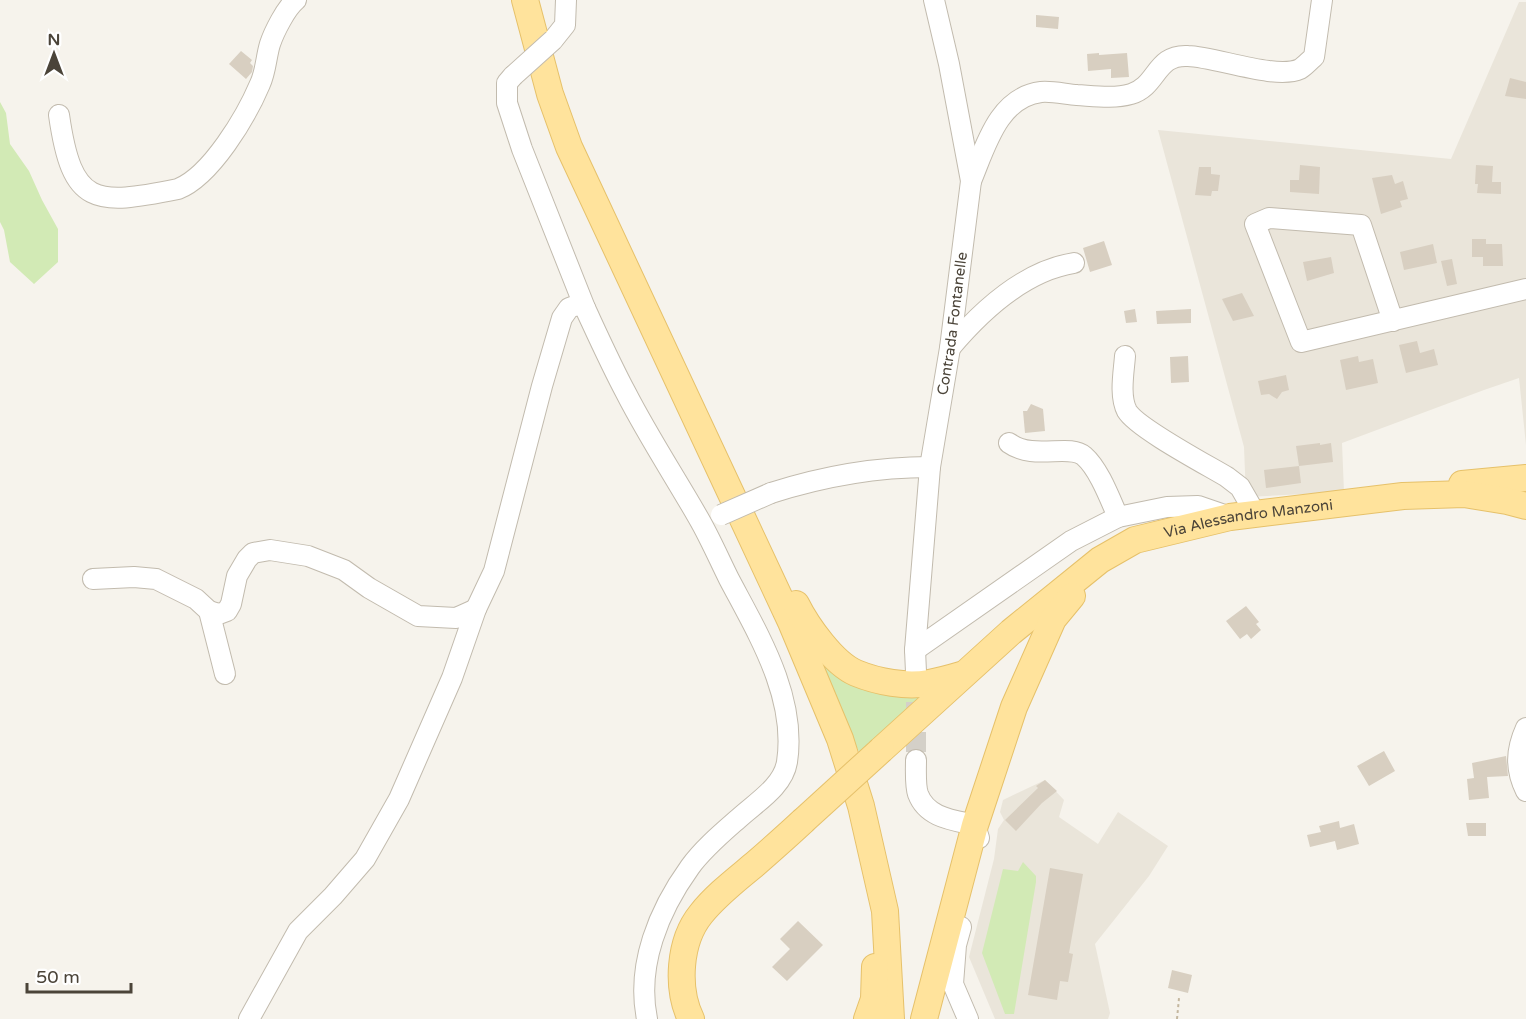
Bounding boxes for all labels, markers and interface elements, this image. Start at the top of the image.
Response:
north arrow [24,24,84,84]
text: N [48,30,60,50]
street label: Contrada Fontanelle [933,251,971,396]
street label: Via Alessandro Manzoni [1162,496,1334,542]
scale bar [27,956,130,994]
text: 50 m [36,966,80,988]

